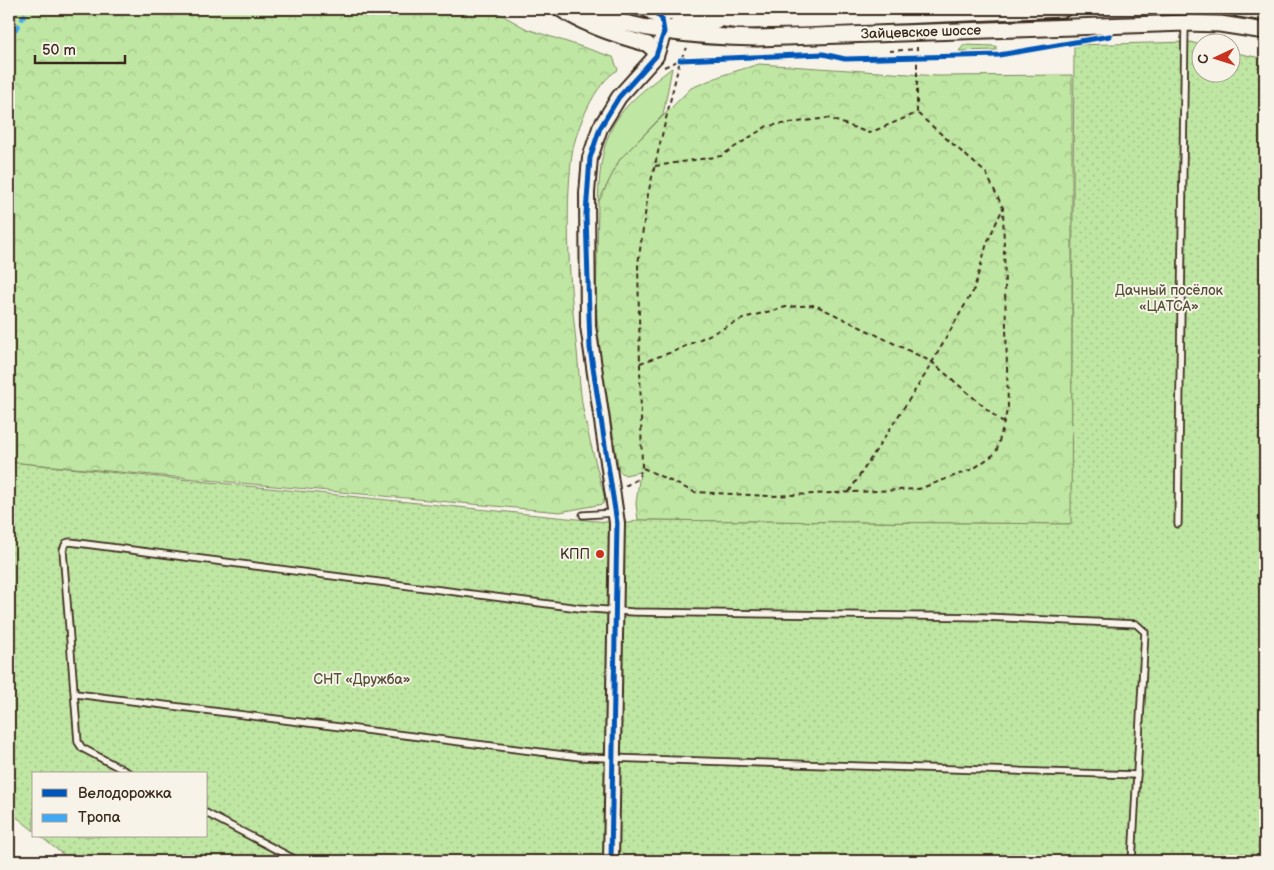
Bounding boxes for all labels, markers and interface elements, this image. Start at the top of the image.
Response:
street label: Зайцевское шоссе [861,21,982,43]
scale bar [35,32,125,64]
north arrow [1192,32,1242,82]
text: 50 m [42,41,76,60]
text: С [1195,53,1212,64]
park label: Дачный посёлок «ЦАТСА» [1115,282,1223,315]
place label: КПП [560,546,590,563]
marker: КПП [594,548,606,560]
park label: СНТ «Дружба» [314,671,411,688]
legend [32,772,208,838]
text: Велодорожка [78,784,172,803]
text: Тропа [78,808,121,827]

